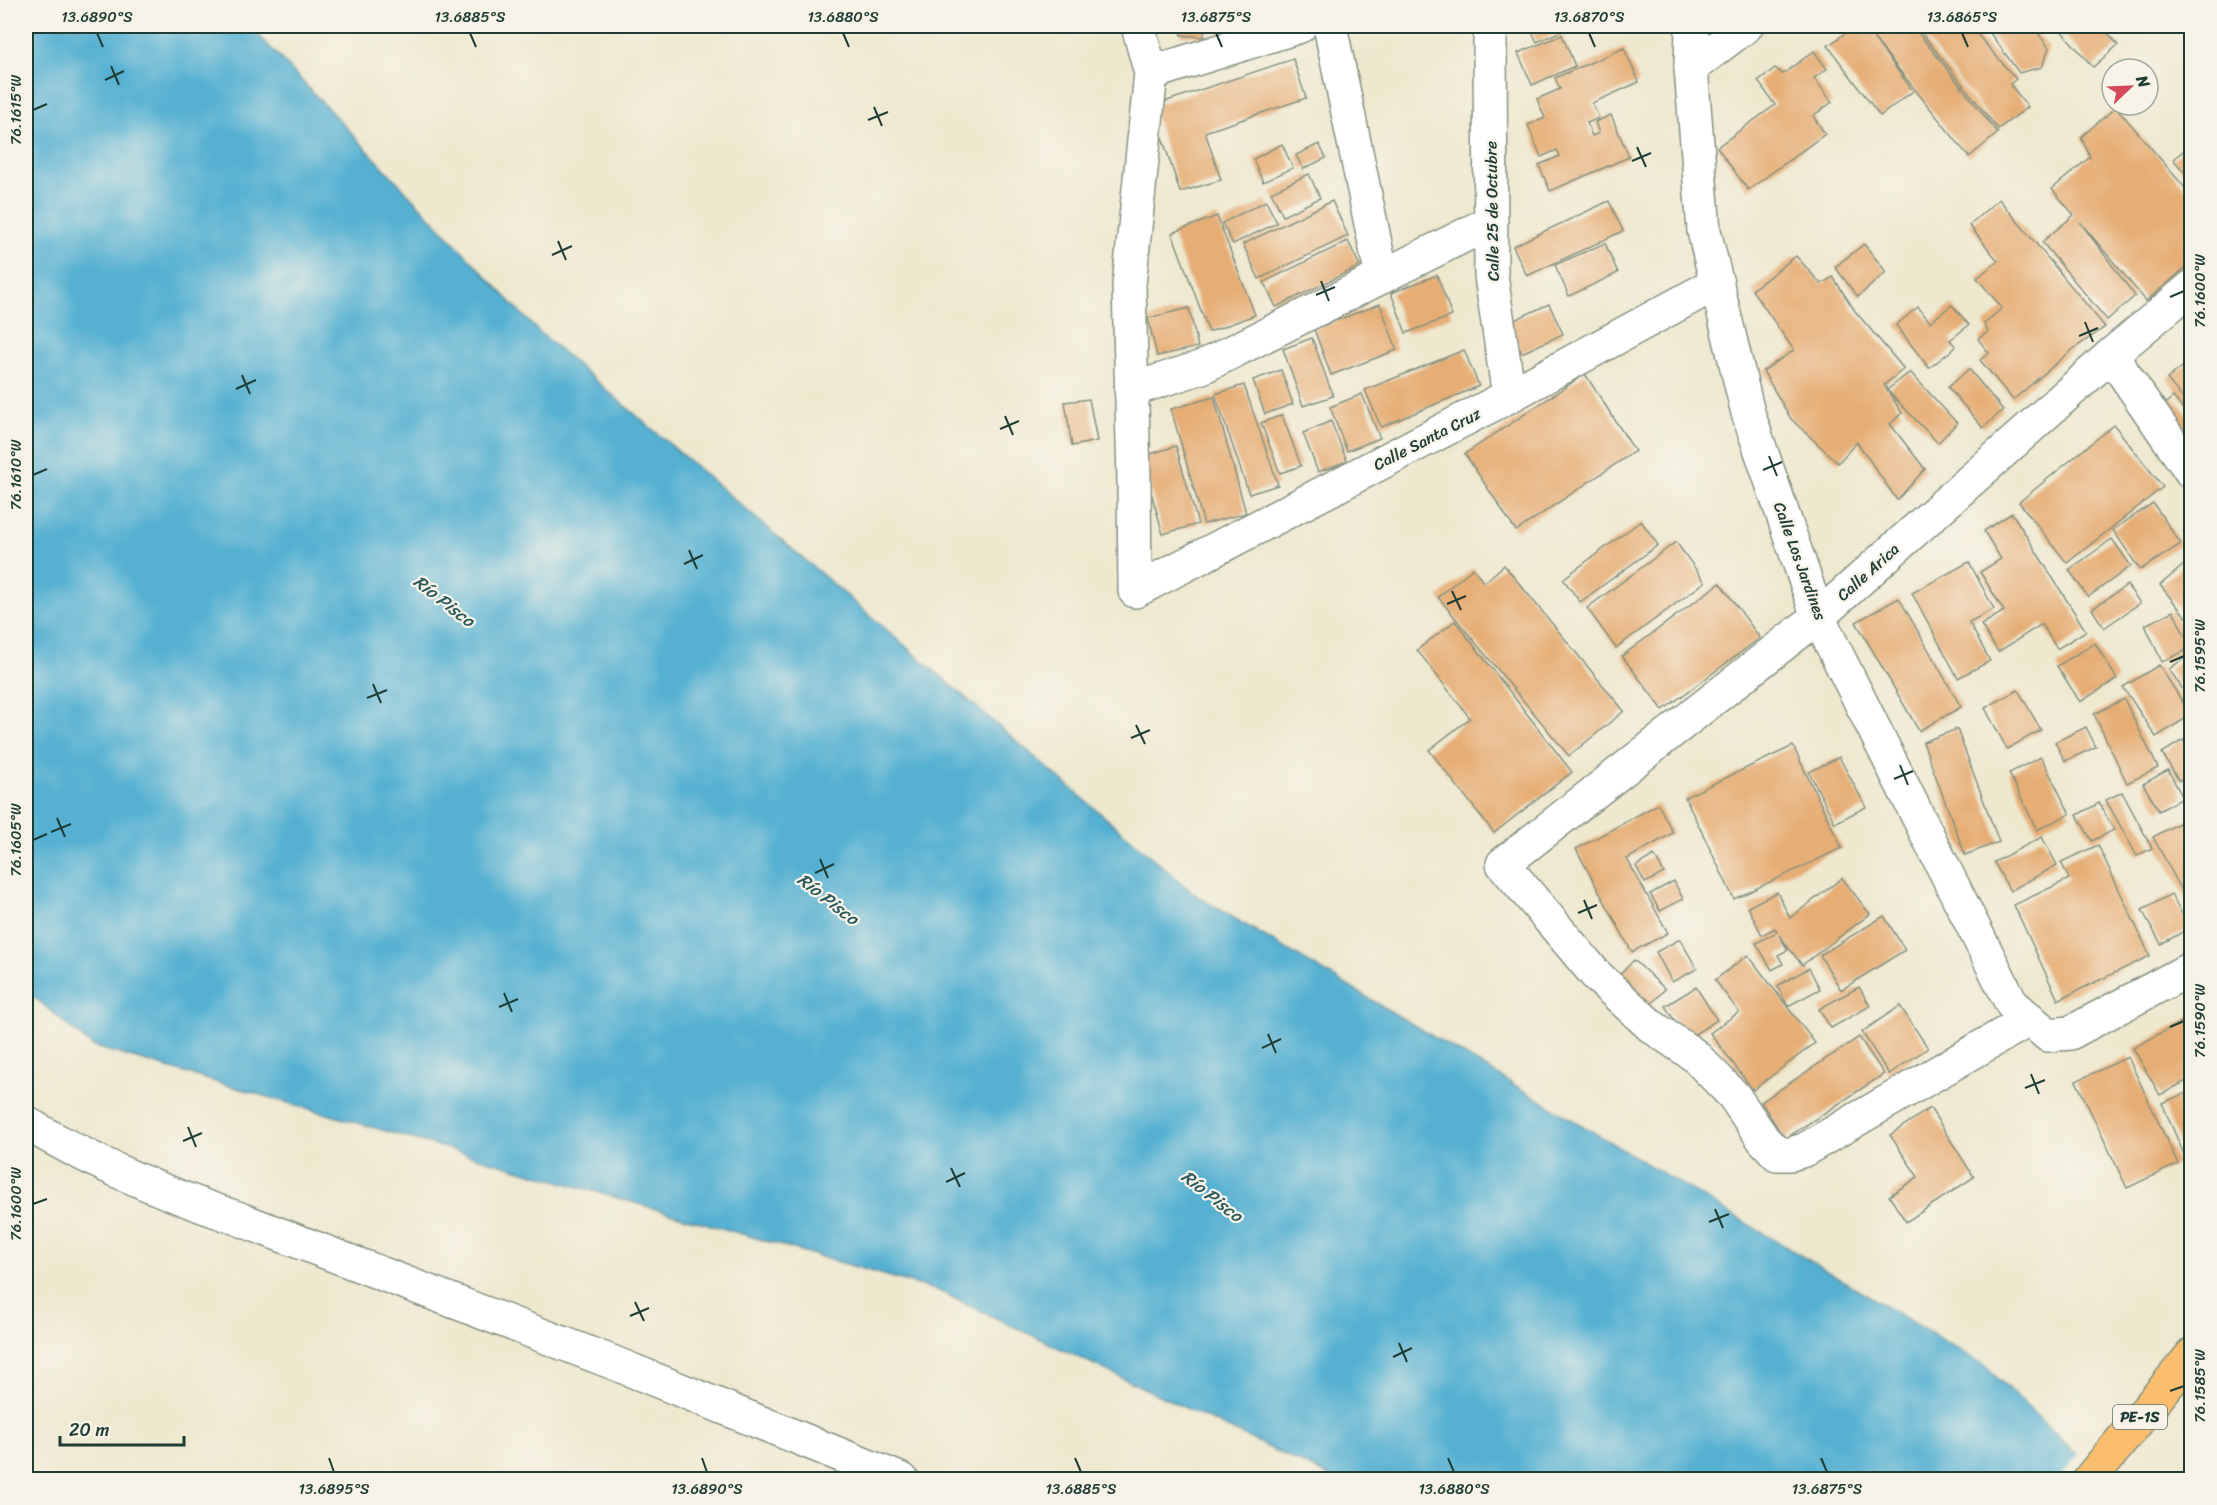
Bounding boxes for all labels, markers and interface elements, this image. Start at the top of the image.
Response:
text: 13.6890°S [61,4,133,30]
text: 13.6885°S [435,4,506,30]
text: 13.6880°S [807,4,879,30]
text: 13.6875°S [1181,4,1252,30]
text: 13.6870°S [1554,4,1625,30]
text: 13.6865°S [1927,4,1998,30]
north arrow [2100,57,2160,117]
text: N [2127,70,2159,93]
text: 76.1615°W [3,74,29,145]
street label: Calle 25 de Octubre [1476,141,1508,281]
text: 76.1600°W [2187,254,2213,328]
street label: Calle Santa Cruz [1368,399,1486,479]
text: 76.1610°W [3,439,29,510]
street label: Calle Los Jardines [1765,498,1835,625]
street label: Calle Arica [1830,535,1906,609]
water label: Río Pisco [406,566,483,636]
text: 76.1595°W [2187,619,2213,693]
text: 76.1605°W [3,803,29,877]
water label: Río Pisco [790,864,867,934]
text: 76.1590°W [2187,984,2213,1058]
water label: Río Pisco [1174,1161,1251,1231]
text: 76.1600°W [3,1167,29,1241]
text: 76.1585°W [2187,1349,2213,1423]
road number: PE-1S [2113,1405,2167,1429]
scale bar [60,1409,184,1447]
text: 20 m [69,1414,109,1446]
text: 13.6895°S [299,1476,370,1502]
text: 13.6890°S [671,1476,743,1502]
text: 13.6885°S [1046,1476,1117,1502]
text: 13.6880°S [1418,1476,1490,1502]
text: 13.6875°S [1792,1476,1863,1502]

